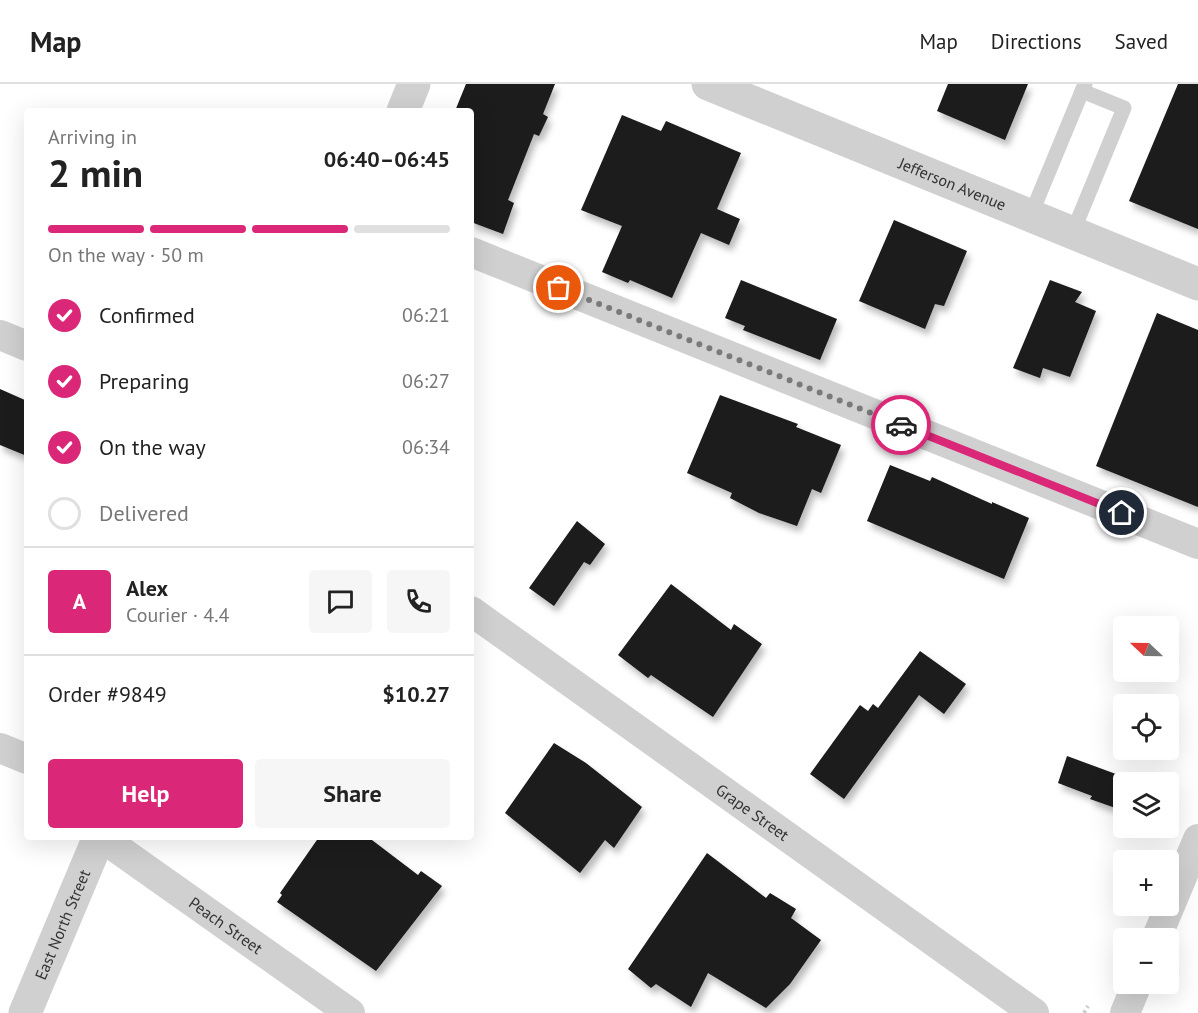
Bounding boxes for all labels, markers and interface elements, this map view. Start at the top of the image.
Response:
text: Map [30,23,81,60]
text: Map [919,28,958,55]
text: Directions [991,28,1082,55]
text: Saved [1115,28,1168,55]
text: Arriving in [48,124,137,150]
text: 06:40–06:45 [324,145,450,173]
text: 2 min [48,147,143,198]
street label: Jefferson Avenue [895,153,1009,215]
text: On the way · 50 m [48,242,204,268]
pin [533,262,584,313]
icon: bag [542,271,575,304]
icon: check [48,299,81,332]
text: Confirmed [99,301,195,329]
text: 06:21 [402,302,450,328]
icon: check [48,365,81,398]
text: Preparing [99,367,189,395]
text: 06:27 [402,368,450,394]
courier [871,395,931,455]
icon: car [885,409,918,442]
icon: check [48,431,81,464]
text: On the way [99,433,206,461]
text: 06:34 [402,434,450,460]
pin [1096,487,1147,538]
icon: home [1105,496,1138,529]
text: Delivered [99,499,189,527]
button: chat [309,570,372,633]
button: phone [387,570,450,633]
text: Alex [126,574,168,602]
text: A [73,587,86,615]
text: Courier · 4.4 [126,602,229,628]
north arrow [1113,616,1179,682]
map controls [1113,616,1179,994]
text: Order #9849 [48,680,167,708]
text: $10.27 [382,680,450,708]
button: locate [1113,694,1179,760]
button: Help [48,759,243,828]
button: Share [255,759,450,828]
button: layers [1113,772,1179,838]
street label: Grape Street [712,779,794,845]
button: + [1113,850,1179,916]
street label: East North Street [30,866,94,983]
street label: Peach Street [185,892,267,959]
button: − [1113,928,1179,994]

